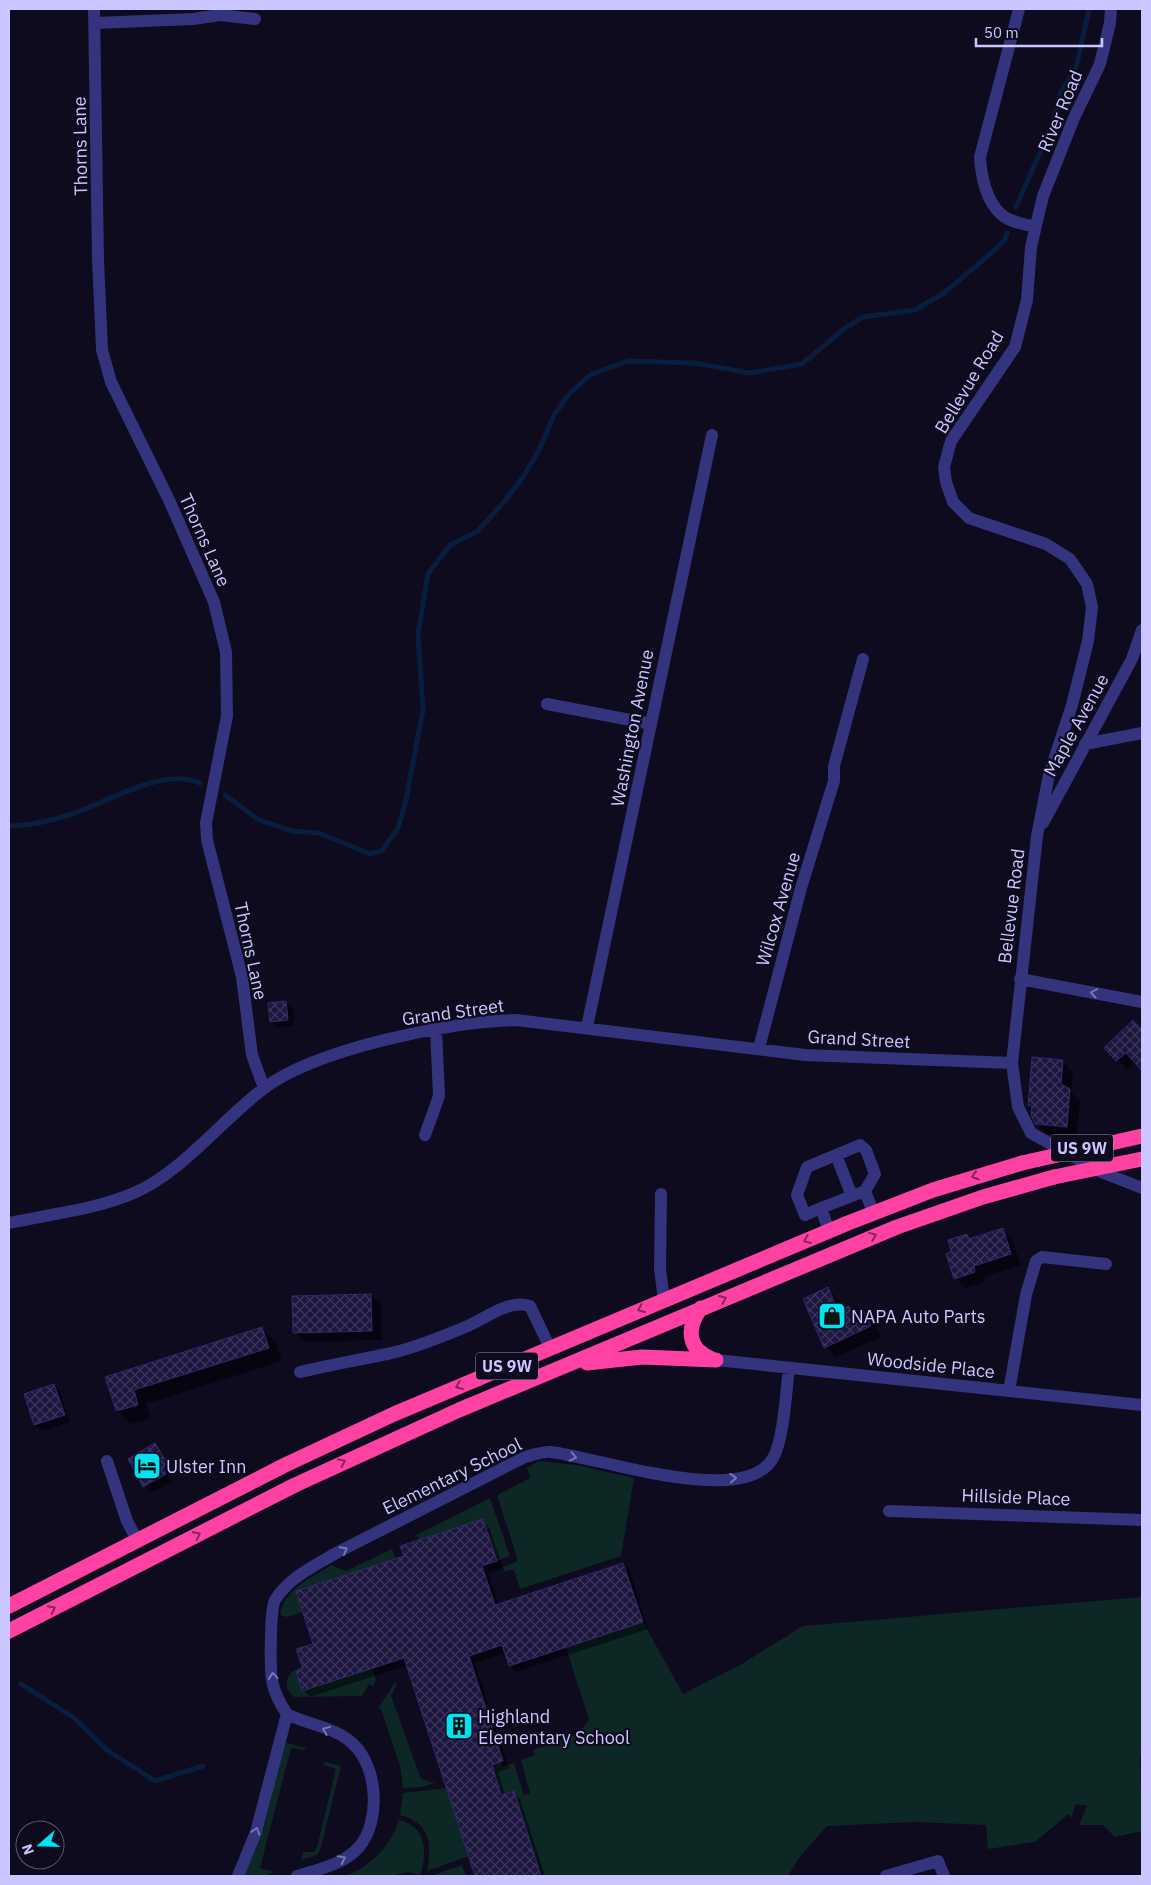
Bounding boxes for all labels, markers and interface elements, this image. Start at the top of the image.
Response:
scale bar [976,15,1102,47]
text: 50 m [984,23,1019,42]
street label: River Road [1032,67,1088,155]
street label: Thorns Lane [68,96,92,196]
street label: Bellevue Road [929,327,1009,437]
street label: Thorns Lane [174,490,236,590]
street label: Washington Avenue [605,647,659,809]
street label: Maple Avenue [1038,670,1114,780]
street label: Bellevue Road [993,847,1029,965]
street label: Wilcox Avenue [751,849,805,969]
street label: Thorns Lane [229,900,273,1002]
one-way arrow [1090,988,1099,998]
street label: Grand Street [400,993,506,1031]
street label: Grand Street [807,1025,911,1053]
road number: US 9W [1051,1134,1113,1162]
one-way arrow [971,1171,980,1181]
one-way arrow [868,1232,877,1243]
one-way arrow [803,1233,812,1244]
one-way arrow [718,1295,727,1305]
shop icon: NAPA Auto Parts [817,1301,847,1331]
one-way arrow [637,1303,646,1314]
place label: NAPA Auto Parts [851,1305,986,1328]
street label: Woodside Place [866,1347,996,1383]
road number: US 9W [476,1352,538,1380]
one-way arrow [455,1380,464,1390]
street label: Elementary School [379,1432,525,1520]
hotel icon: Ulster Inn [132,1451,162,1481]
one-way arrow [569,1451,577,1462]
place label: Ulster Inn [166,1455,246,1478]
one-way arrow [337,1458,346,1469]
one-way arrow [730,1472,738,1483]
street label: Hillside Place [961,1484,1071,1510]
one-way arrow [192,1531,201,1541]
one-way arrow [338,1546,347,1556]
one-way arrow [47,1605,56,1615]
one-way arrow [268,1672,279,1680]
place label: Highland Elementary School [478,1705,630,1749]
building icon: Highland Elementary School [444,1711,474,1741]
one-way arrow [322,1725,331,1736]
north arrow [15,1820,65,1870]
one-way arrow [250,1827,260,1836]
text: N [18,1842,38,1857]
one-way arrow [337,1855,346,1865]

